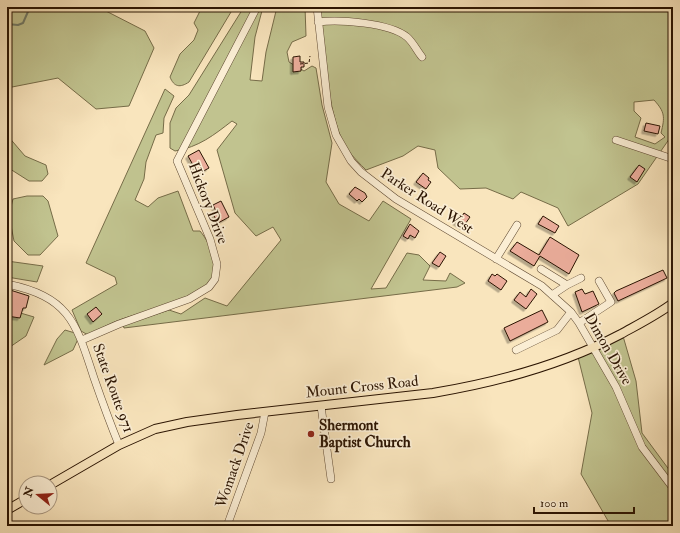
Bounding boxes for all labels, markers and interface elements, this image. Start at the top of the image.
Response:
street label: Hickory Drive [184,159,232,247]
street label: Parker Road West [377,164,477,238]
street label: Dimon Drive [580,310,636,388]
street label: State Route 971 [88,341,138,435]
street label: Mount Cross Road [305,372,420,402]
place label: Shermont Baptist Church [319,416,411,453]
street label: Womack Drive [211,420,259,511]
marker: Shermont Baptist Church [306,429,316,439]
north arrow [18,475,58,515]
text: N [21,484,37,500]
scale bar [534,489,634,515]
text: 100 m [540,496,569,511]

